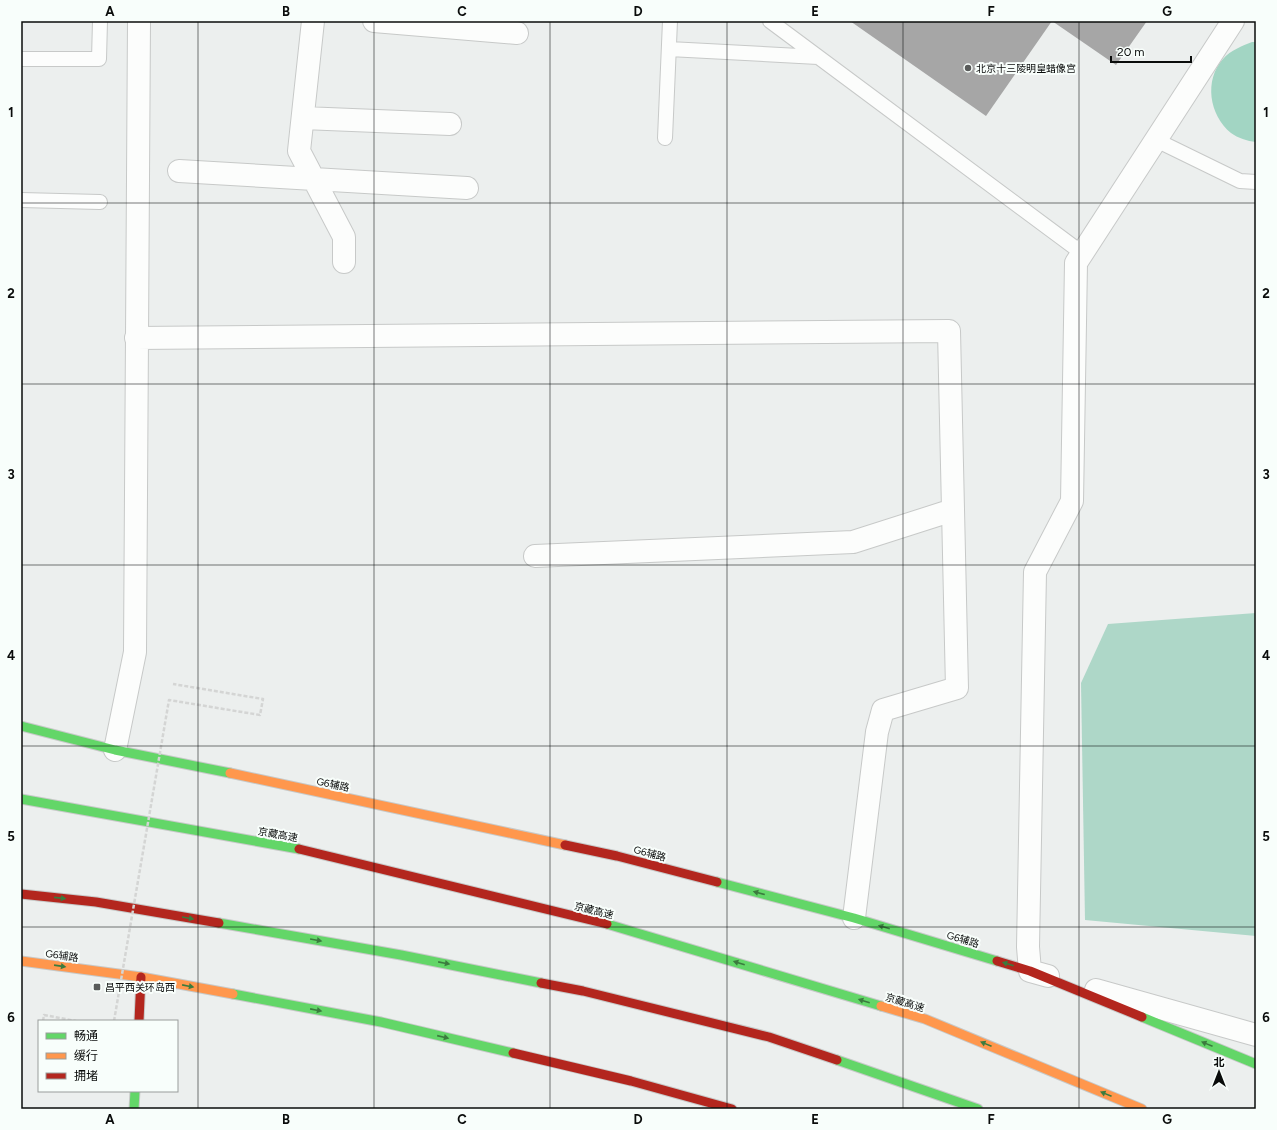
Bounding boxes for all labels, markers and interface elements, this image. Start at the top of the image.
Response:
text: A [105,4,115,19]
text: B [282,4,290,19]
text: C [457,4,467,19]
text: D [633,4,643,19]
text: E [811,4,819,19]
text: F [987,4,995,19]
text: G [1162,4,1172,19]
scale bar [1111,38,1191,64]
text: 20 m [1117,45,1145,59]
place label: 北京十三陵明皇蜡像宫 [976,62,1076,75]
marker: 北京十三陵明皇蜡像宫 [963,63,973,73]
text: 1 [8,105,14,120]
text: 1 [1263,105,1269,120]
text: 2 [7,286,15,301]
text: 2 [1262,286,1270,301]
text: 3 [7,467,15,482]
text: 3 [1262,467,1270,482]
text: 4 [7,648,15,663]
text: 4 [1262,648,1270,663]
street label: G6辅路 [315,775,351,794]
street label: 京藏高速 [257,825,299,844]
text: 5 [7,829,15,844]
text: 5 [1262,829,1270,844]
street label: G6辅路 [632,843,668,864]
one-way arrow [752,890,764,896]
one-way arrow [54,895,66,901]
street label: 京藏高速 [573,899,615,922]
one-way arrow [182,915,194,921]
one-way arrow [878,924,890,930]
street label: G6辅路 [945,928,981,951]
one-way arrow [310,937,322,943]
street label: G6辅路 [45,947,79,964]
one-way arrow [733,960,745,966]
one-way arrow [438,961,450,967]
one-way arrow [1002,961,1014,967]
one-way arrow [54,963,66,969]
place label: 昌平西关环岛西 [105,981,175,994]
marker: 昌平西关环岛西 [92,982,102,992]
one-way arrow [182,983,194,989]
street label: 京藏高速 [884,990,926,1015]
one-way arrow [857,998,869,1004]
one-way arrow [310,1007,322,1013]
text: 6 [7,1010,15,1025]
text: 6 [1262,1010,1270,1025]
legend [38,1020,178,1092]
text: 畅通 [74,1029,98,1043]
one-way arrow [437,1034,449,1040]
one-way arrow [979,1041,991,1047]
one-way arrow [1201,1041,1212,1047]
text: 缓行 [74,1049,98,1063]
north arrow [1199,1052,1239,1092]
text: 北 [1214,1056,1225,1069]
text: 拥堵 [74,1069,98,1083]
one-way arrow [1100,1091,1111,1097]
text: A [105,1112,115,1127]
text: B [282,1112,290,1127]
text: C [457,1112,467,1127]
text: D [633,1112,643,1127]
text: E [811,1112,819,1127]
text: F [987,1112,995,1127]
text: G [1162,1112,1172,1127]

